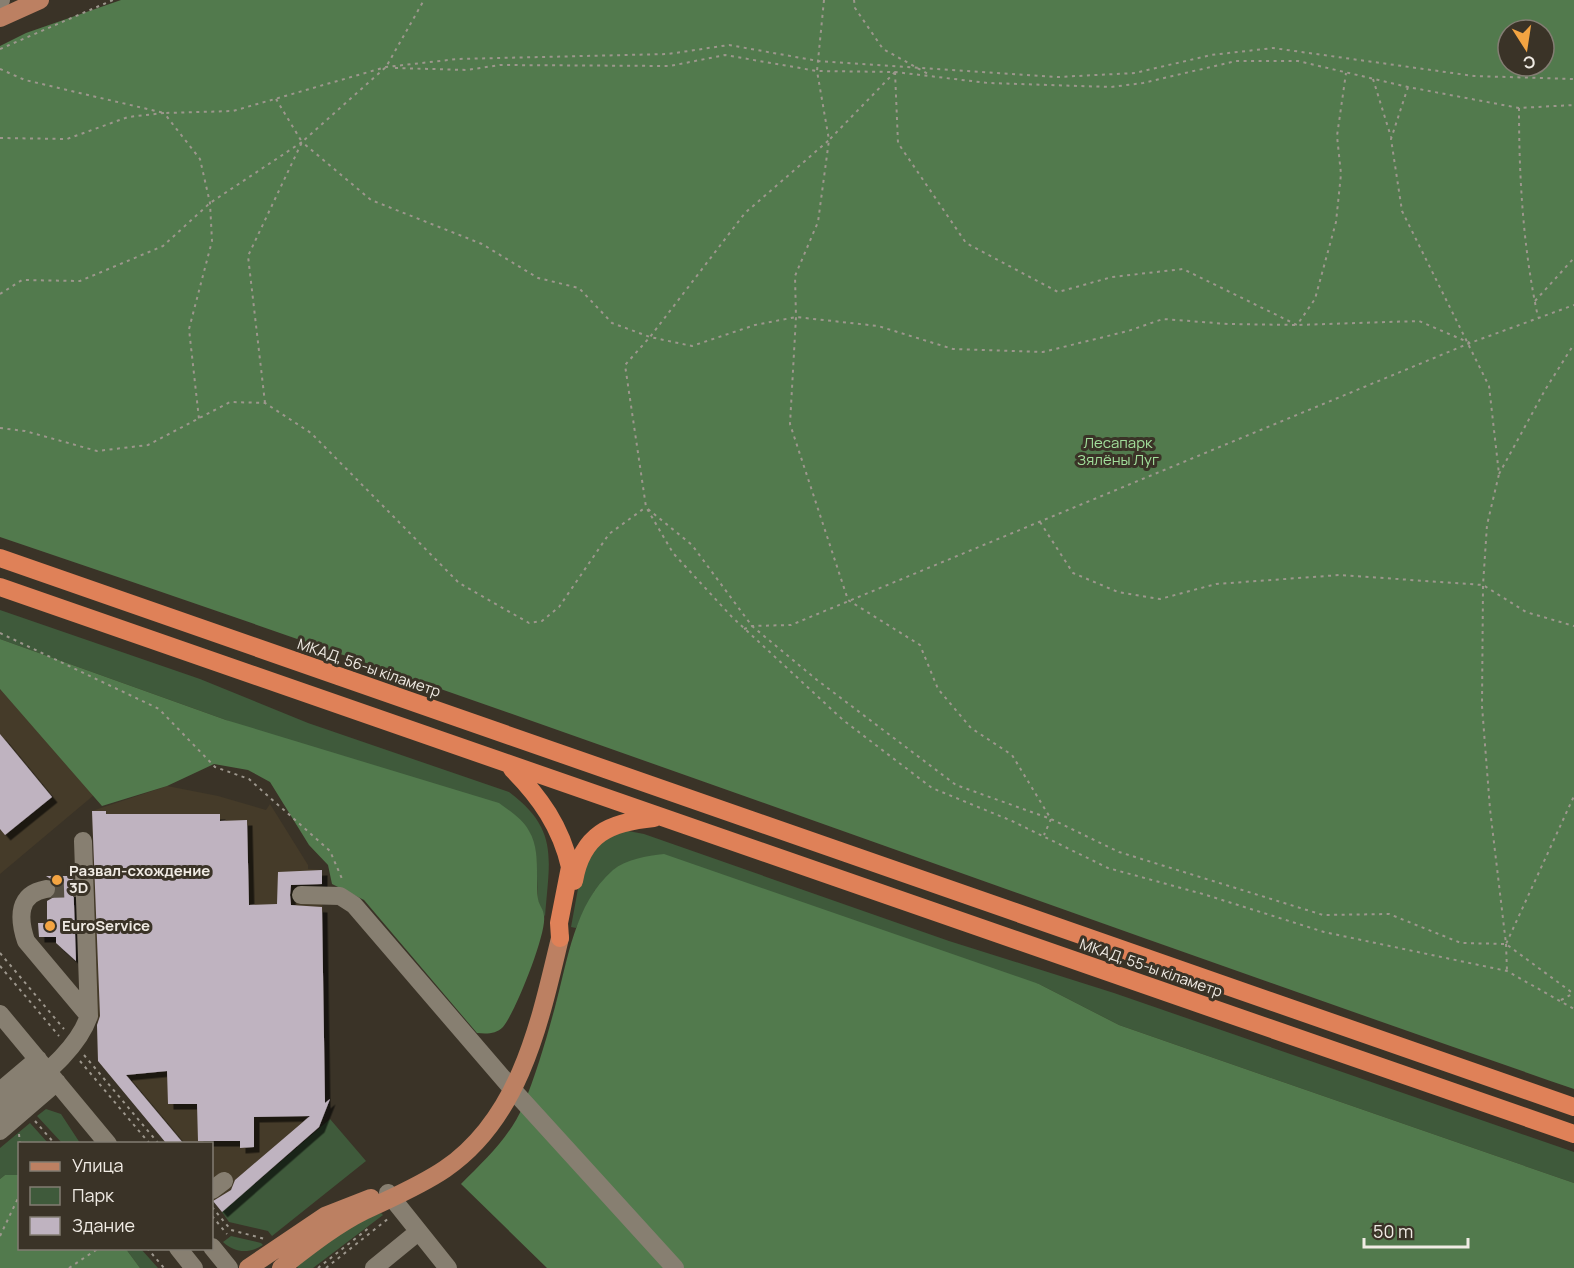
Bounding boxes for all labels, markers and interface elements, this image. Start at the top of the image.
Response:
north arrow [1496,18,1556,78]
text: С [1521,51,1537,75]
park label: Лесапарк Зялёны Луг [1077,432,1159,470]
street label: МКАД, 56-ы кіламетр [295,633,444,702]
place label: Развал-схождение 3D [69,860,210,898]
marker: Развал-схождение 3D [50,873,64,887]
place label: EuroService [62,915,150,936]
marker: EuroService [43,919,57,933]
street label: МКАД, 55-ы кіламетр [1077,933,1225,1002]
legend [18,1142,213,1250]
text: Улица [72,1153,124,1177]
text: Парк [72,1183,115,1207]
scale bar [1364,1211,1468,1249]
text: Здание [72,1213,135,1237]
text: 50 m [1373,1219,1413,1243]

